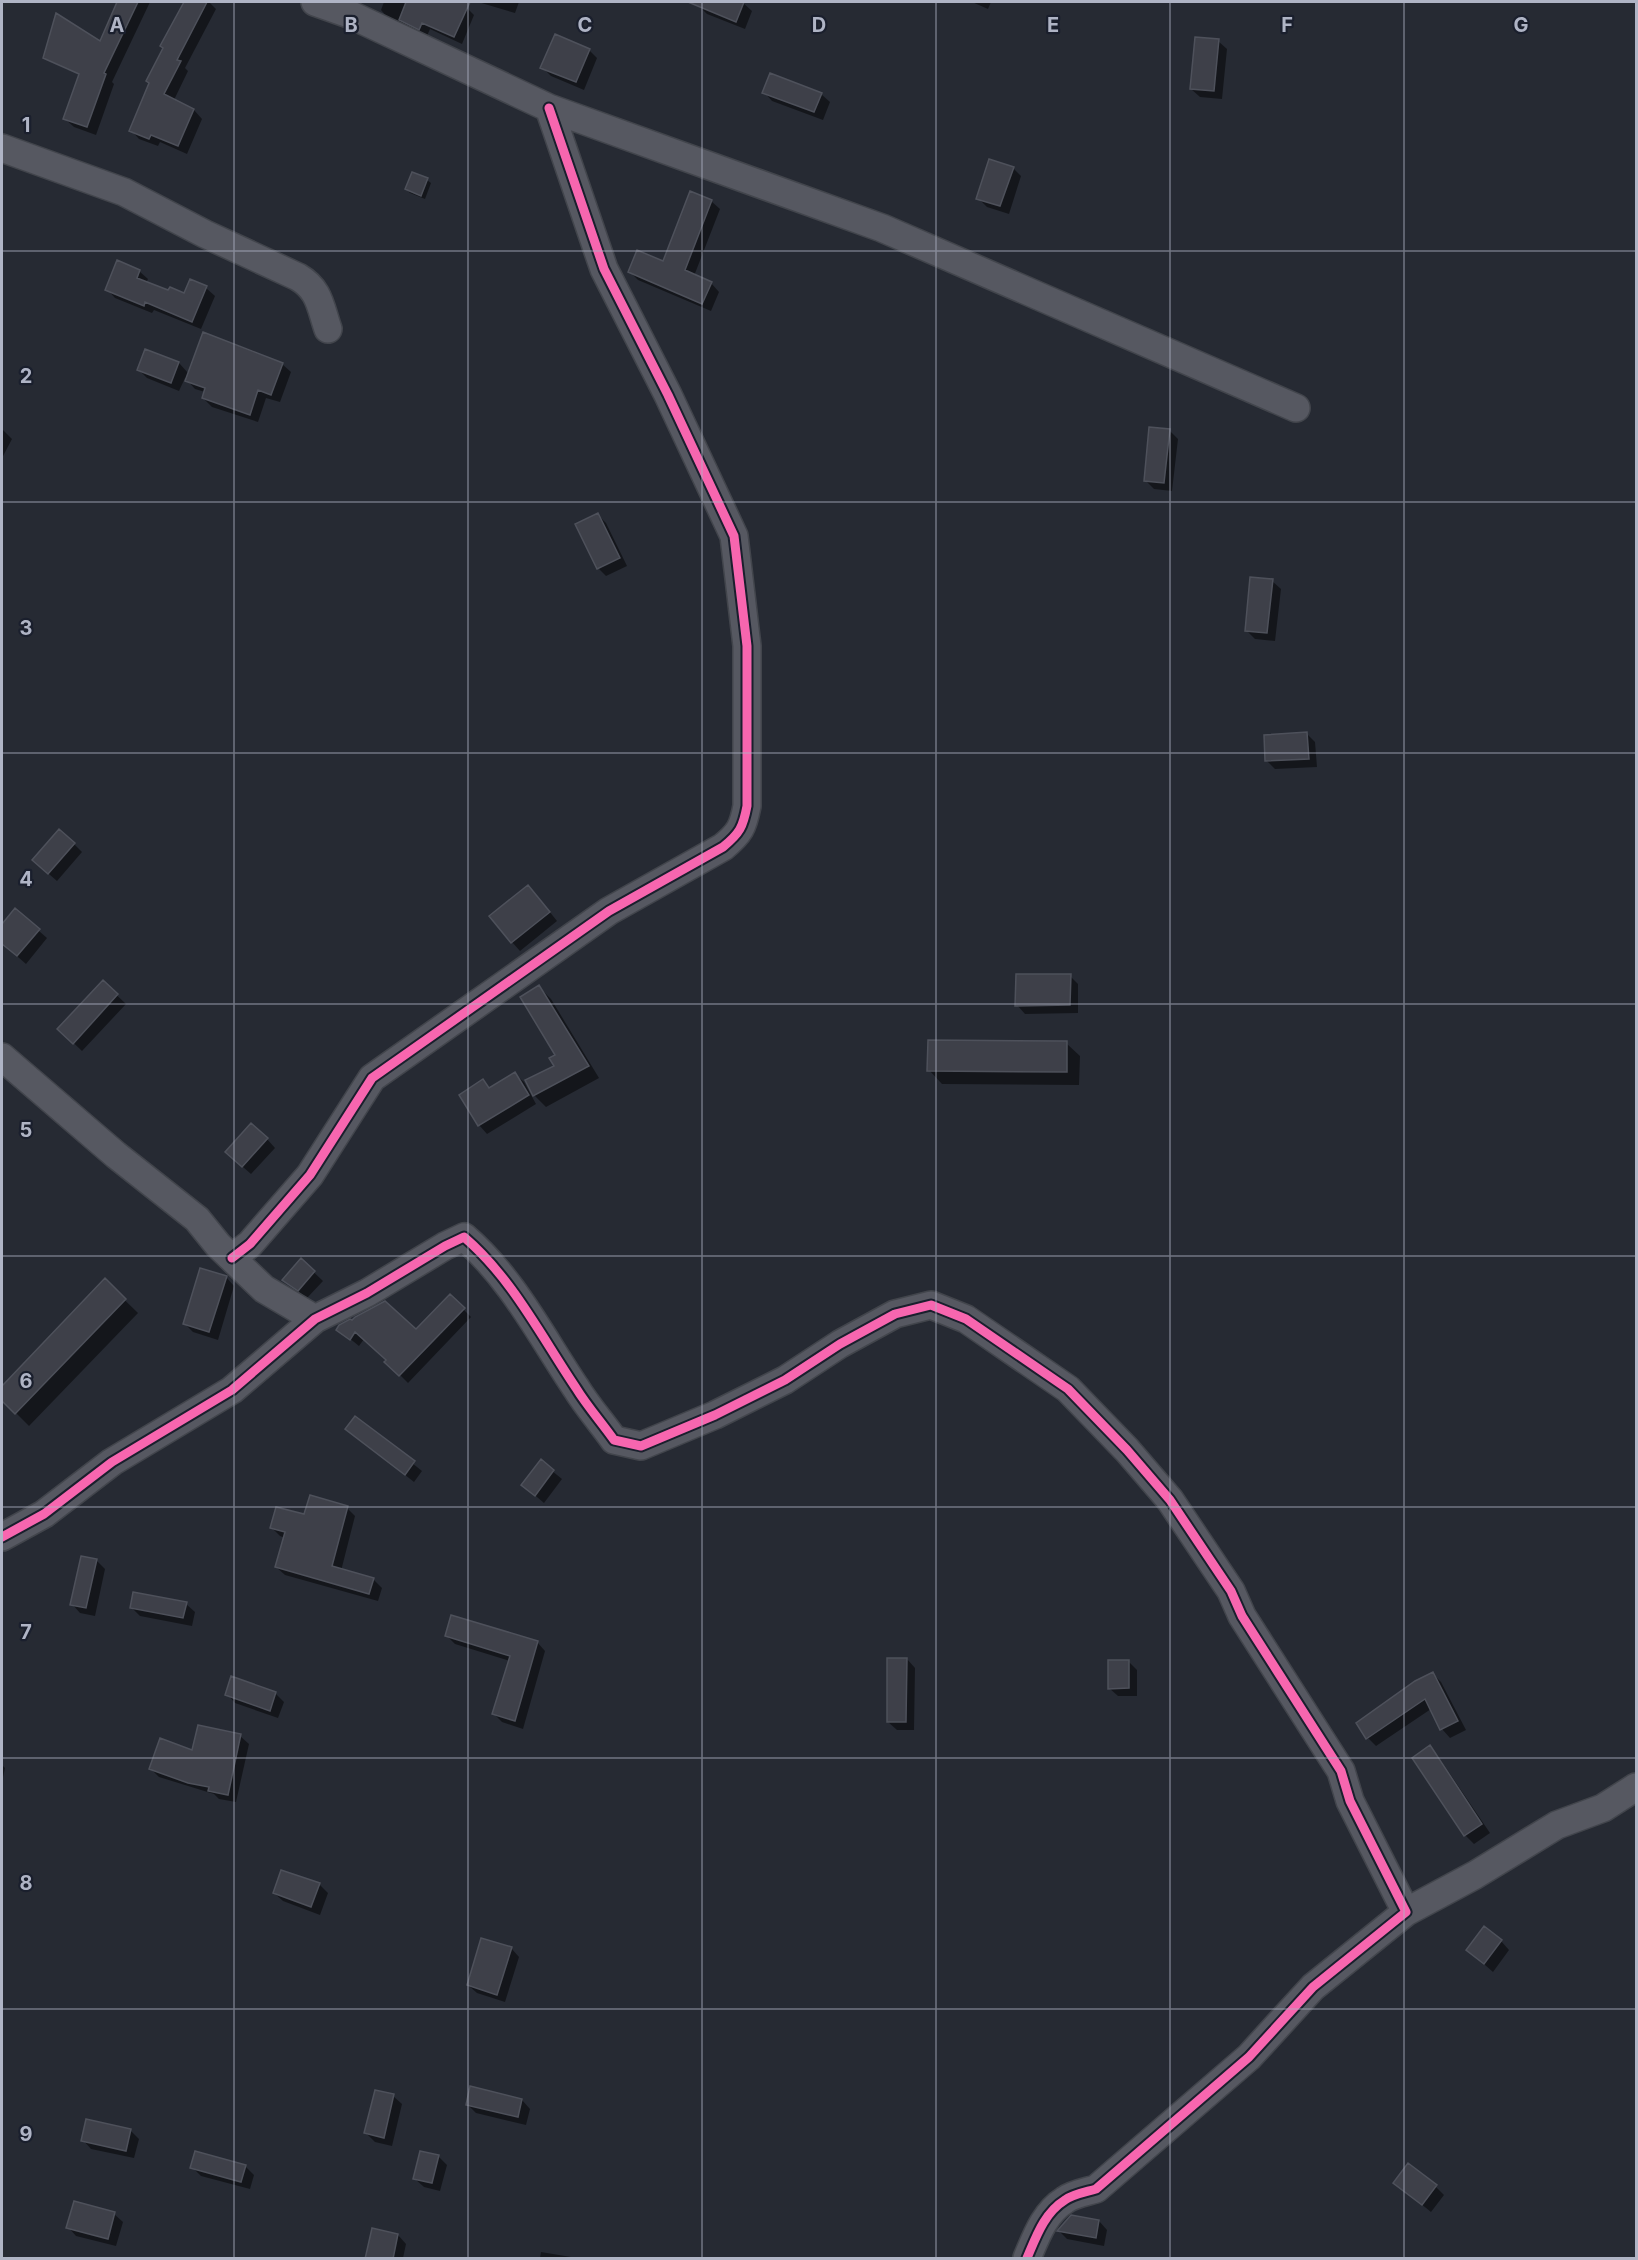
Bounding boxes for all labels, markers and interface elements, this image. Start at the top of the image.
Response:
text: A [110,13,125,37]
text: B [344,13,358,37]
text: C [578,13,592,37]
text: D [812,13,826,37]
text: E [1047,13,1059,37]
text: F [1281,13,1293,37]
text: G [1513,13,1529,37]
text: 1 [22,113,30,137]
text: 2 [20,364,32,388]
text: 3 [20,616,32,640]
text: 4 [19,867,33,891]
text: 5 [20,1118,32,1142]
text: 6 [20,1369,33,1393]
text: 7 [20,1620,32,1644]
text: 8 [19,1871,33,1895]
text: 9 [20,2122,33,2146]

